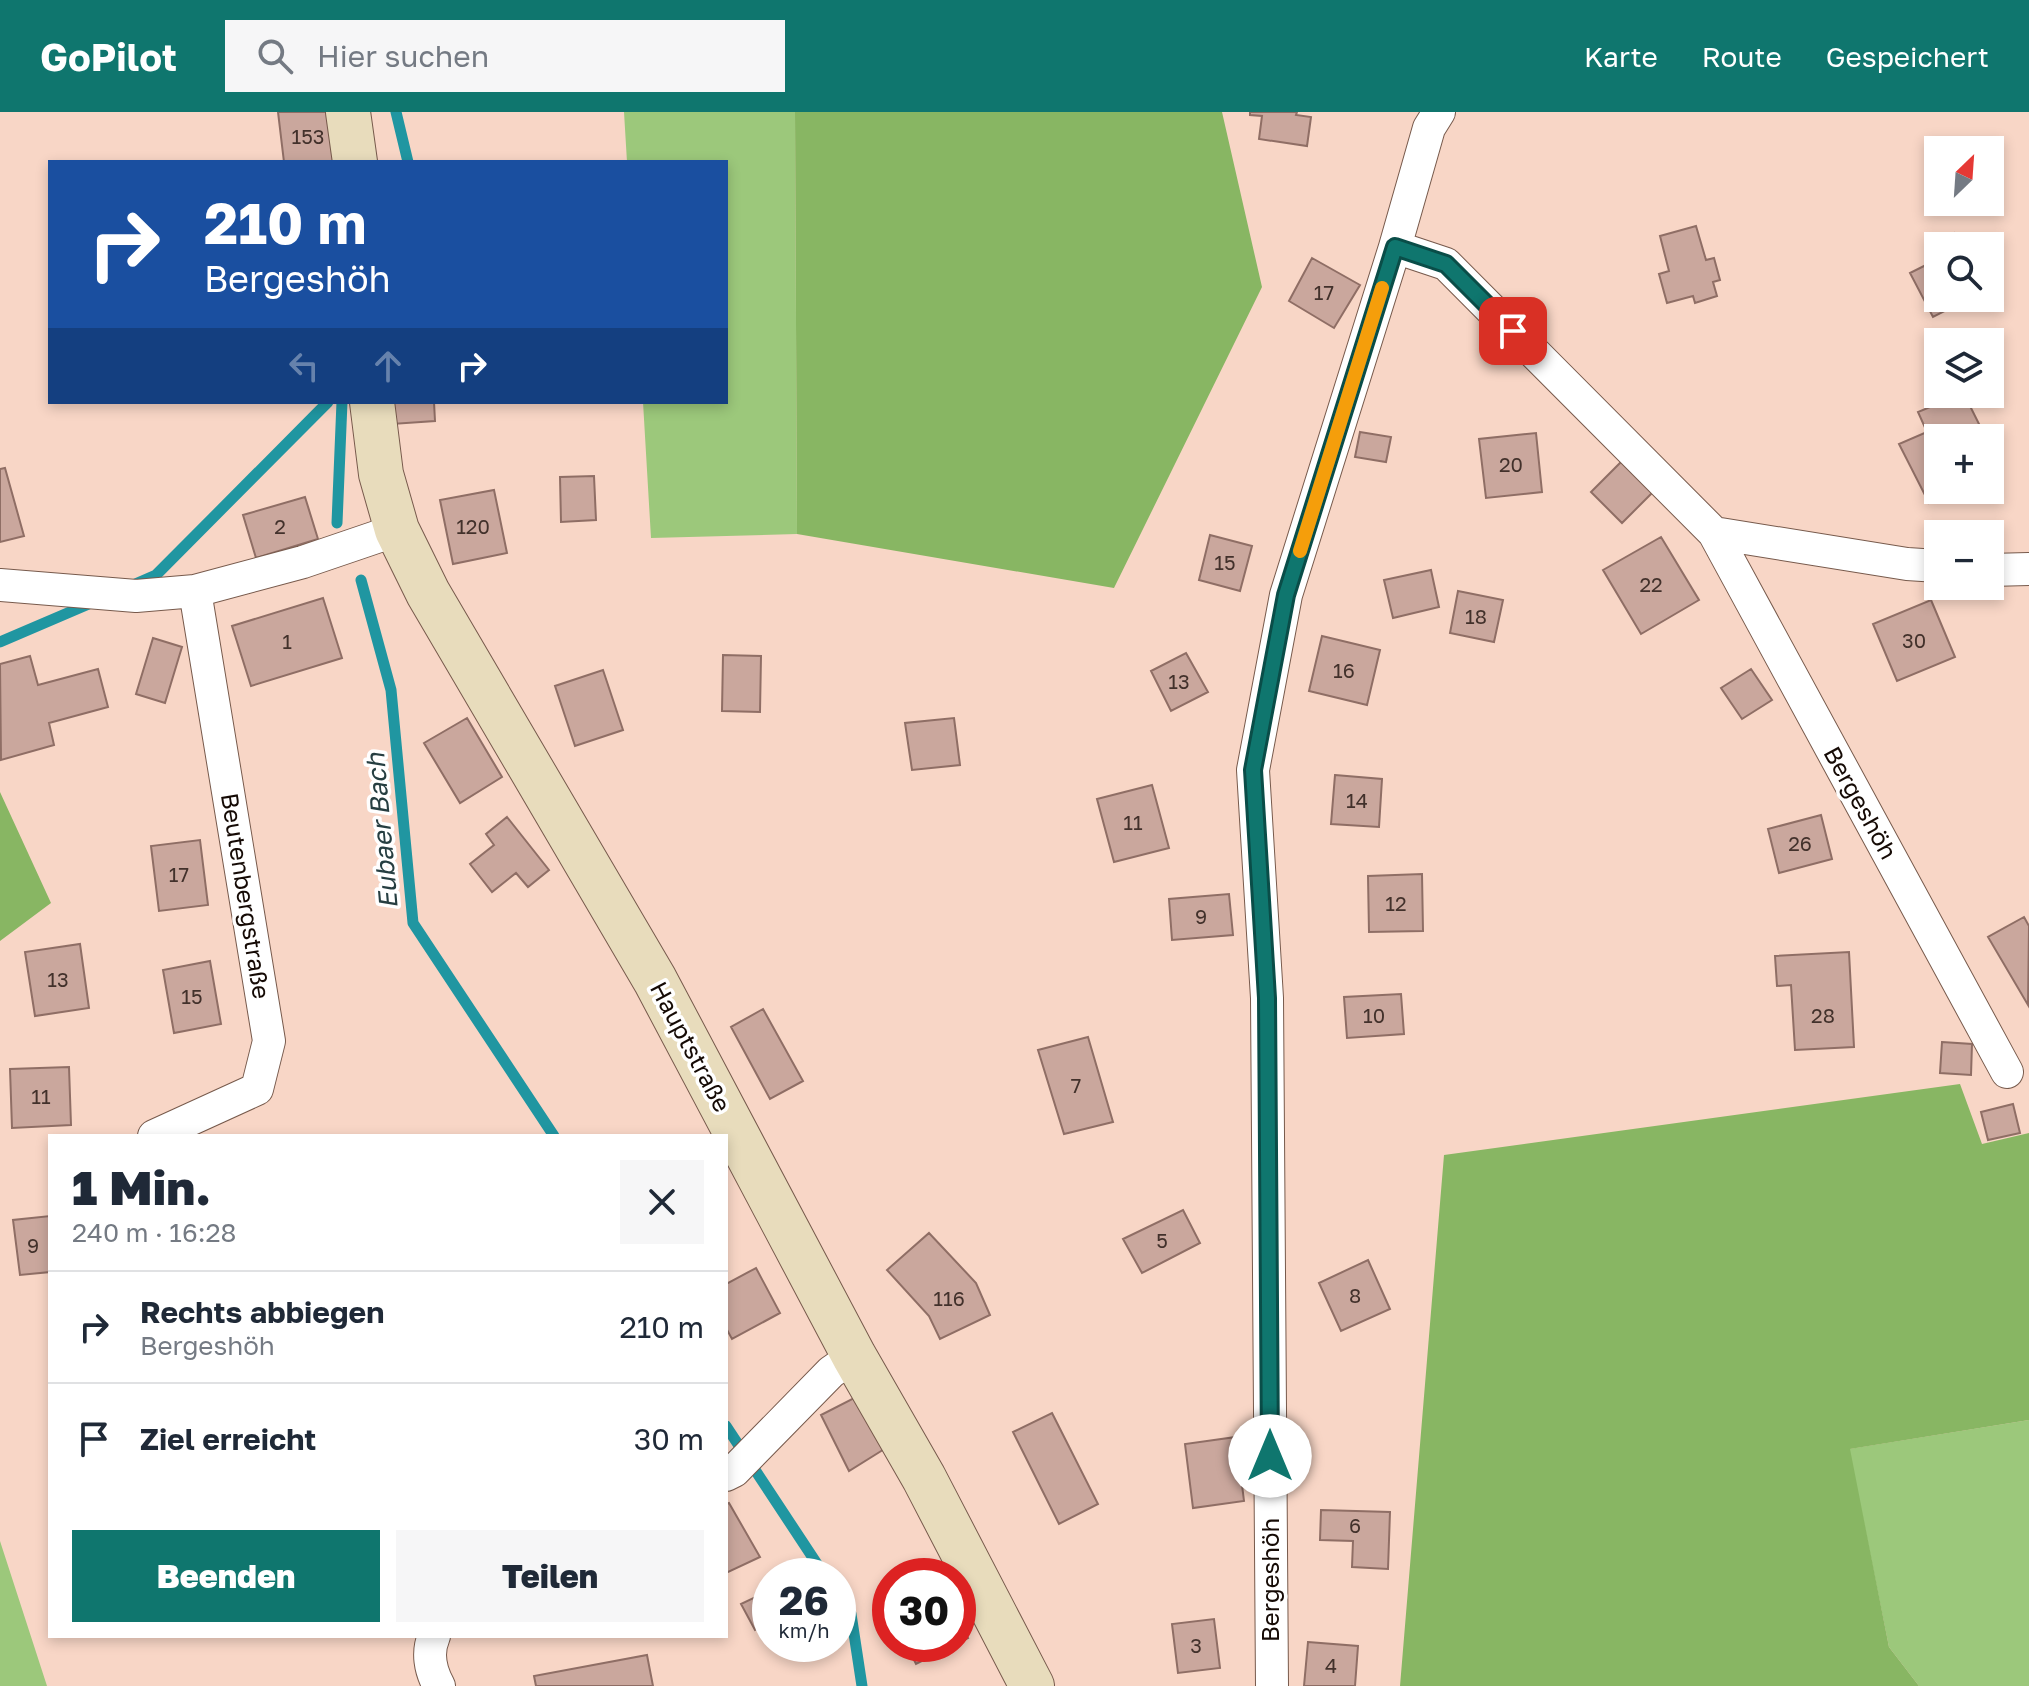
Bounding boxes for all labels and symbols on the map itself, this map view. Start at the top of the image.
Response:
house number: 153 [292,124,325,148]
north arrow [1924,136,2004,216]
house number: 17 [1314,280,1334,304]
pin [1479,297,1547,365]
house number: 20 [1499,452,1523,476]
house number: 2 [274,514,286,538]
house number: 120 [456,514,490,538]
house number: 15 [1214,550,1236,574]
house number: 22 [1639,572,1663,596]
house number: 18 [1465,604,1487,628]
house number: 30 [1902,628,1926,652]
house number: 1 [282,629,292,653]
house number: 16 [1333,658,1355,682]
house number: 13 [1168,669,1190,693]
street label: Bergeshöh [1818,741,1904,864]
water label: Eubaer Bach [359,751,404,910]
house number: 14 [1346,788,1368,812]
street label: Beutenbergstraße [216,791,277,1001]
house number: 11 [1123,810,1143,834]
house number: 26 [1788,831,1812,855]
house number: 17 [169,862,189,886]
house number: 12 [1385,891,1407,915]
house number: 9 [1195,904,1207,928]
house number: 13 [47,967,69,991]
street label: Hauptstraße [645,976,738,1116]
house number: 15 [181,984,203,1008]
house number: 10 [1363,1003,1385,1027]
house number: 28 [1811,1003,1835,1027]
house number: 7 [1071,1073,1081,1097]
house number: 11 [31,1084,51,1108]
house number: 5 [1156,1228,1168,1252]
house number: 9 [27,1233,39,1257]
house number: 8 [1349,1283,1361,1307]
house number: 116 [933,1286,965,1310]
position arrow [1228,1414,1312,1498]
house number: 6 [1349,1513,1361,1537]
street label: Bergeshöh [1255,1518,1284,1642]
speed limit sign: 30 [872,1558,976,1662]
house number: 3 [1190,1633,1202,1657]
house number: 4 [1325,1653,1337,1677]

